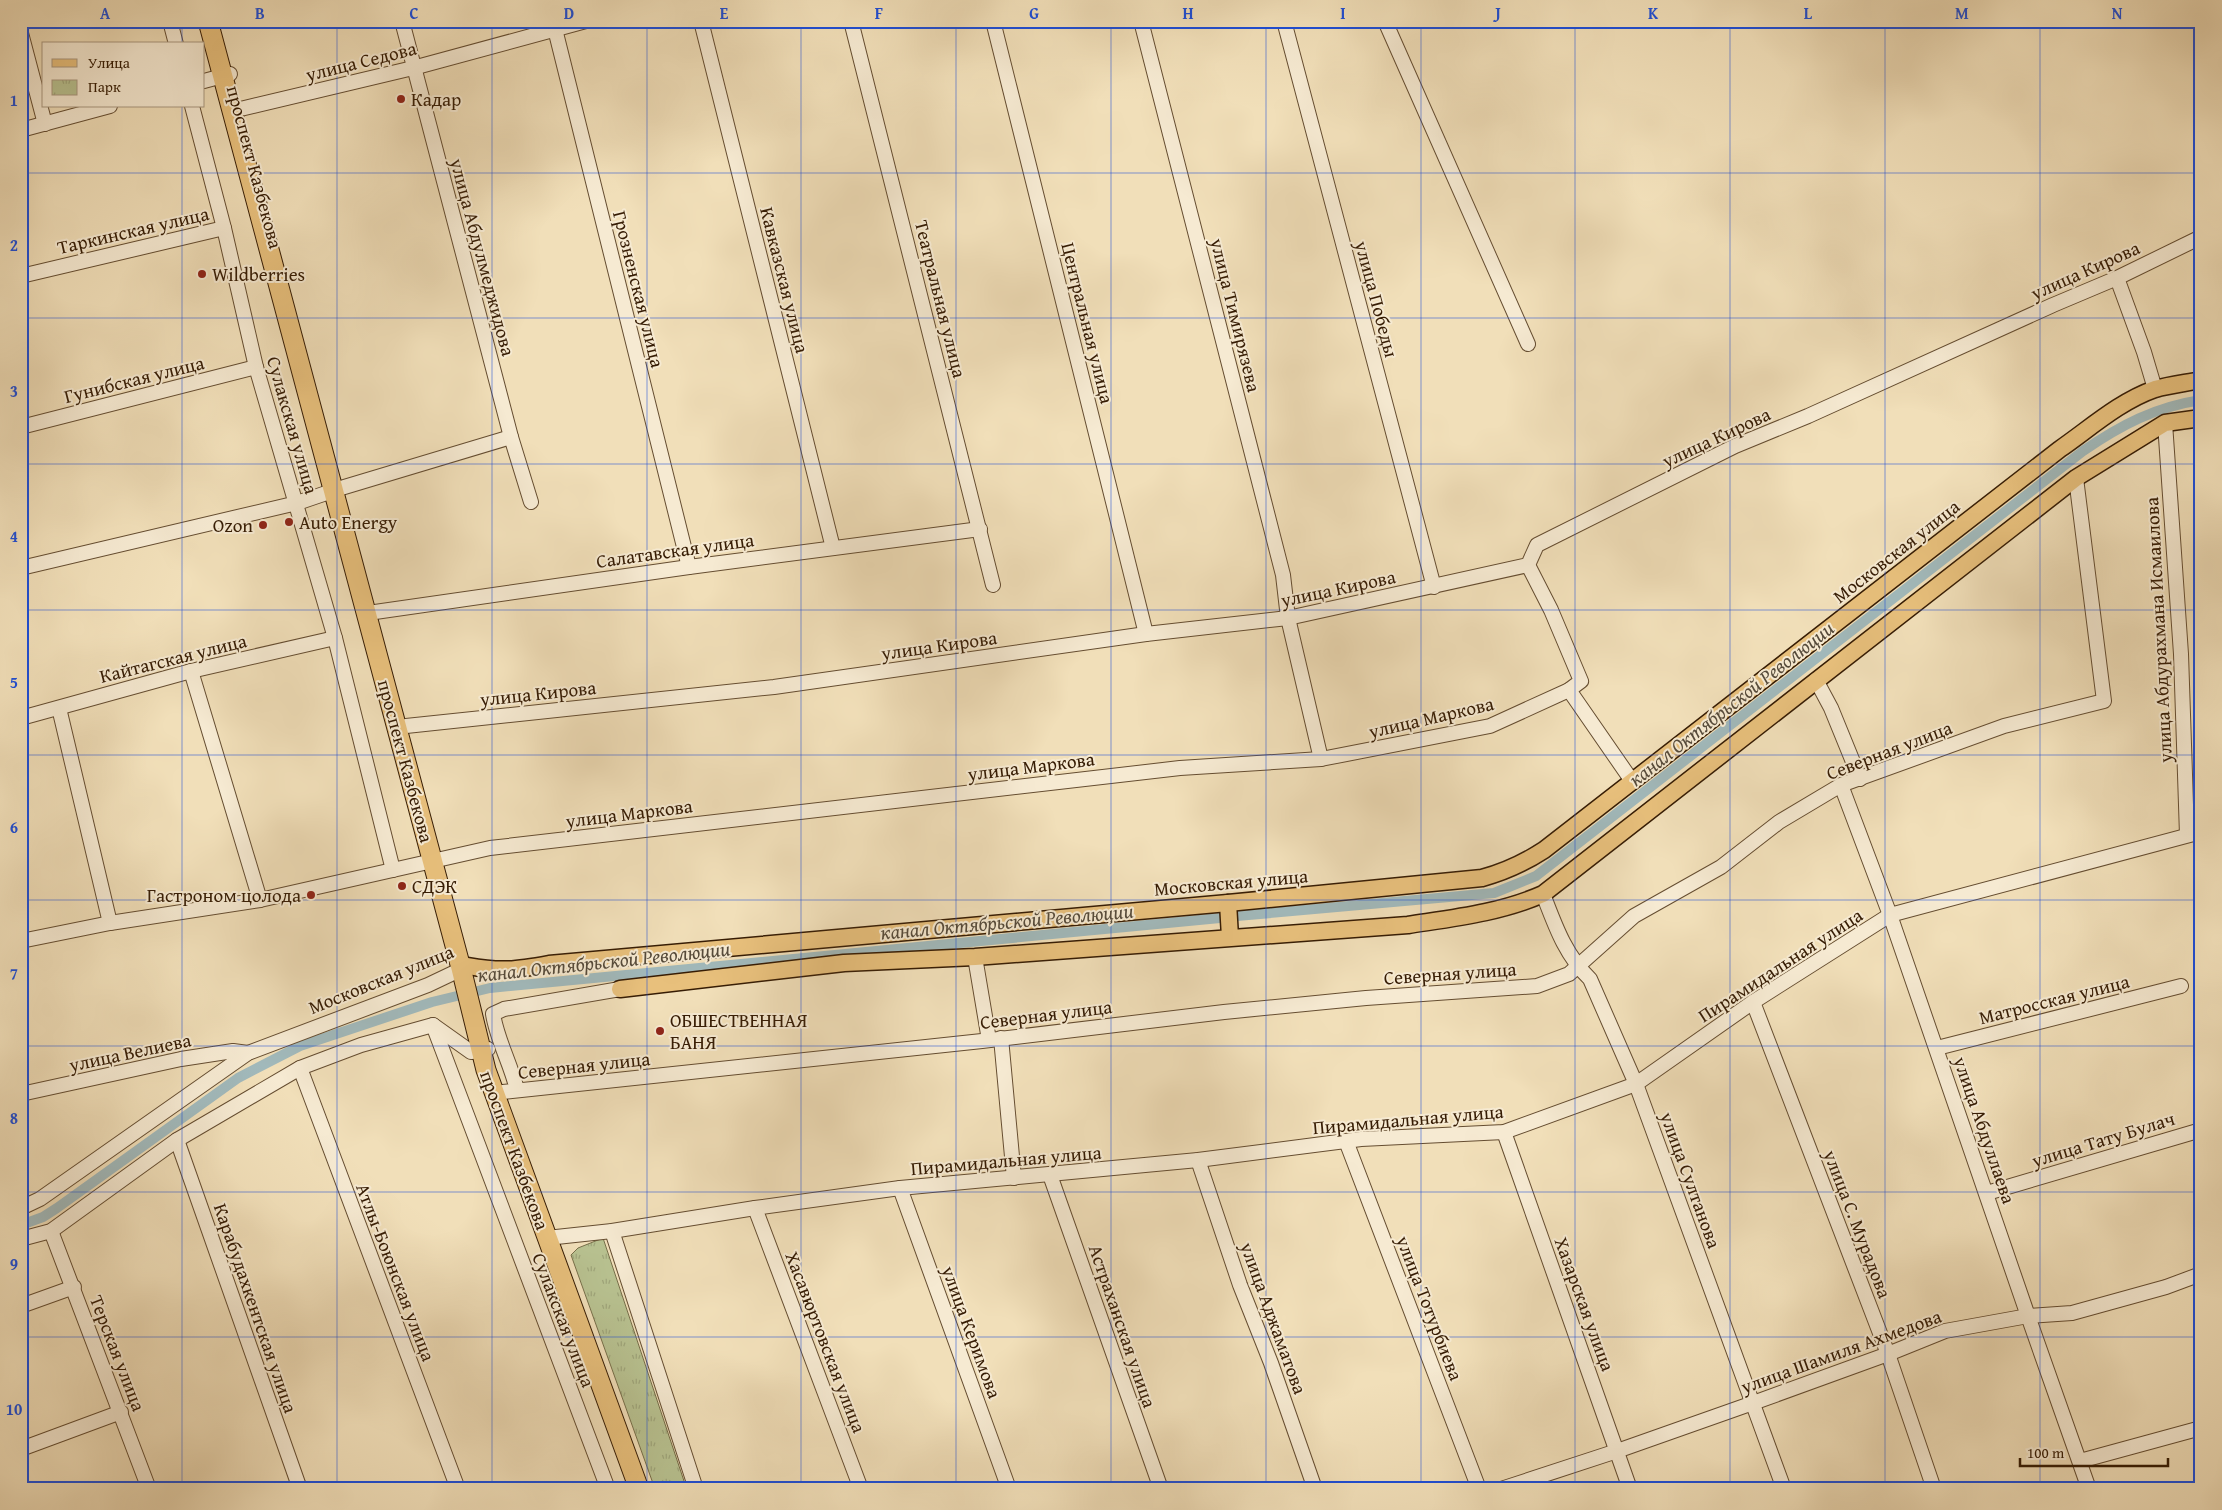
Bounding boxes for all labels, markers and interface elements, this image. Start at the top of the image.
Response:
text: A [100,1,111,25]
text: B [255,1,265,25]
text: C [409,1,419,25]
text: D [564,1,574,25]
text: E [720,1,729,25]
text: F [875,1,883,25]
text: G [1029,1,1039,25]
text: H [1182,1,1194,25]
text: I [1340,1,1346,25]
text: J [1492,1,1501,25]
text: K [1648,1,1659,25]
text: L [1804,1,1813,25]
text: M [1955,1,1969,25]
text: N [2112,1,2123,25]
street label: улица Седова [302,34,419,89]
legend [42,42,205,108]
text: Улица [88,52,131,73]
text: Парк [88,76,121,97]
street label: проспект Казбекова [220,82,290,252]
place label: Кадар [411,85,461,113]
text: 1 [10,88,18,112]
marker: Кадар [395,93,407,105]
street label: улица Абдулмеджидова [443,154,523,359]
street label: Таркинская улица [54,199,212,261]
street label: Кавказская улица [753,204,817,356]
street label: Грозненская улица [606,208,672,370]
street label: Театральная улица [908,217,974,381]
text: 2 [10,233,18,257]
street label: улица Кирова [2025,233,2144,307]
street label: улица Тимирязева [1203,234,1269,395]
street label: улица Победы [1348,237,1406,360]
street label: Центральная улица [1054,239,1122,407]
place label: Wildberries [212,260,305,288]
marker: Wildberries [196,268,208,280]
street label: Гунибская улица [61,348,207,410]
street label: Сулакская улица [260,353,326,497]
text: 3 [10,379,18,403]
street label: улица Кирова [1656,400,1775,475]
street label: Московская улица [1827,492,1965,610]
street label: улица Абдурахмана Исмаилова [2137,496,2179,765]
place label: Auto Energy [299,508,398,536]
place label: Ozon [213,511,253,539]
marker: Auto Energy [283,516,295,528]
marker: Ozon [257,519,269,531]
text: 4 [10,524,18,548]
street label: Салатавская улица [594,525,756,575]
street label: улица Кирова [1277,562,1398,614]
water label: канал Октябрьской Революции [1622,613,1840,793]
street label: улица Кирова [878,623,999,667]
street label: Кайтагская улица [96,626,250,690]
text: 5 [10,670,18,694]
street label: улица Кирова [478,673,597,713]
street label: проспект Казбекова [371,676,441,846]
street label: улица Маркова [1365,689,1496,745]
street label: Северная улица [1822,713,1956,787]
street label: улица Маркова [965,744,1096,788]
street label: улица Маркова [563,791,694,835]
text: 6 [10,815,18,839]
street label: Московская улица [1153,861,1309,903]
place label: СДЭК [412,872,457,900]
marker: СДЭК [396,880,408,892]
place label: Гастроном цолода [147,881,301,909]
marker: Гастроном цолода [305,889,317,901]
water label: канал Октябрьской Революции [879,895,1135,947]
street label: Пирамидальная улица [1692,901,1868,1029]
water label: канал Октябрьской Революции [476,933,732,989]
street label: Московская улица [304,937,458,1021]
street label: Северная улица [1383,954,1517,992]
text: 7 [10,961,18,985]
street label: Матросская улица [1976,967,2132,1031]
street label: Северная улица [978,992,1114,1036]
place label: ОБШЕСТВЕННАЯ БАНЯ [670,1006,807,1056]
street label: улица Велиева [65,1025,194,1079]
marker: ОБШЕСТВЕННАЯ БАНЯ [654,1025,666,1037]
street label: Северная улица [516,1044,652,1086]
street label: улица Абдуллаева [1946,1052,2023,1207]
street label: проспект Казбекова [473,1066,557,1234]
street label: Пирамидальная улица [1311,1097,1505,1141]
street label: улица Тату Булач [2027,1104,2178,1174]
text: 8 [10,1106,18,1130]
street label: улица Султанова [1653,1107,1729,1252]
street label: Пирамидальная улица [909,1138,1103,1182]
street label: улица С. Мурадова [1816,1145,1899,1302]
street label: Атлы-Боюнская улица [349,1179,443,1365]
street label: Карабудахкентская улица [207,1199,305,1417]
street label: улица Тотурбиева [1389,1231,1471,1385]
street label: Хазарская улица [1548,1233,1622,1375]
street label: улица Аджаматова [1233,1237,1315,1398]
street label: Астраханская улица [1082,1241,1164,1411]
street label: Хасавюртовская улица [778,1247,874,1437]
street label: Сулакская улица [525,1249,603,1391]
text: 9 [10,1252,18,1276]
street label: улица Керимова [935,1261,1009,1402]
street label: Терская улица [83,1291,153,1415]
street label: улица Шамиля Ахмедова [1736,1302,1945,1401]
text: 10 [6,1397,22,1421]
scale bar [2020,1435,2167,1467]
text: 100 m [2027,1442,2065,1463]

